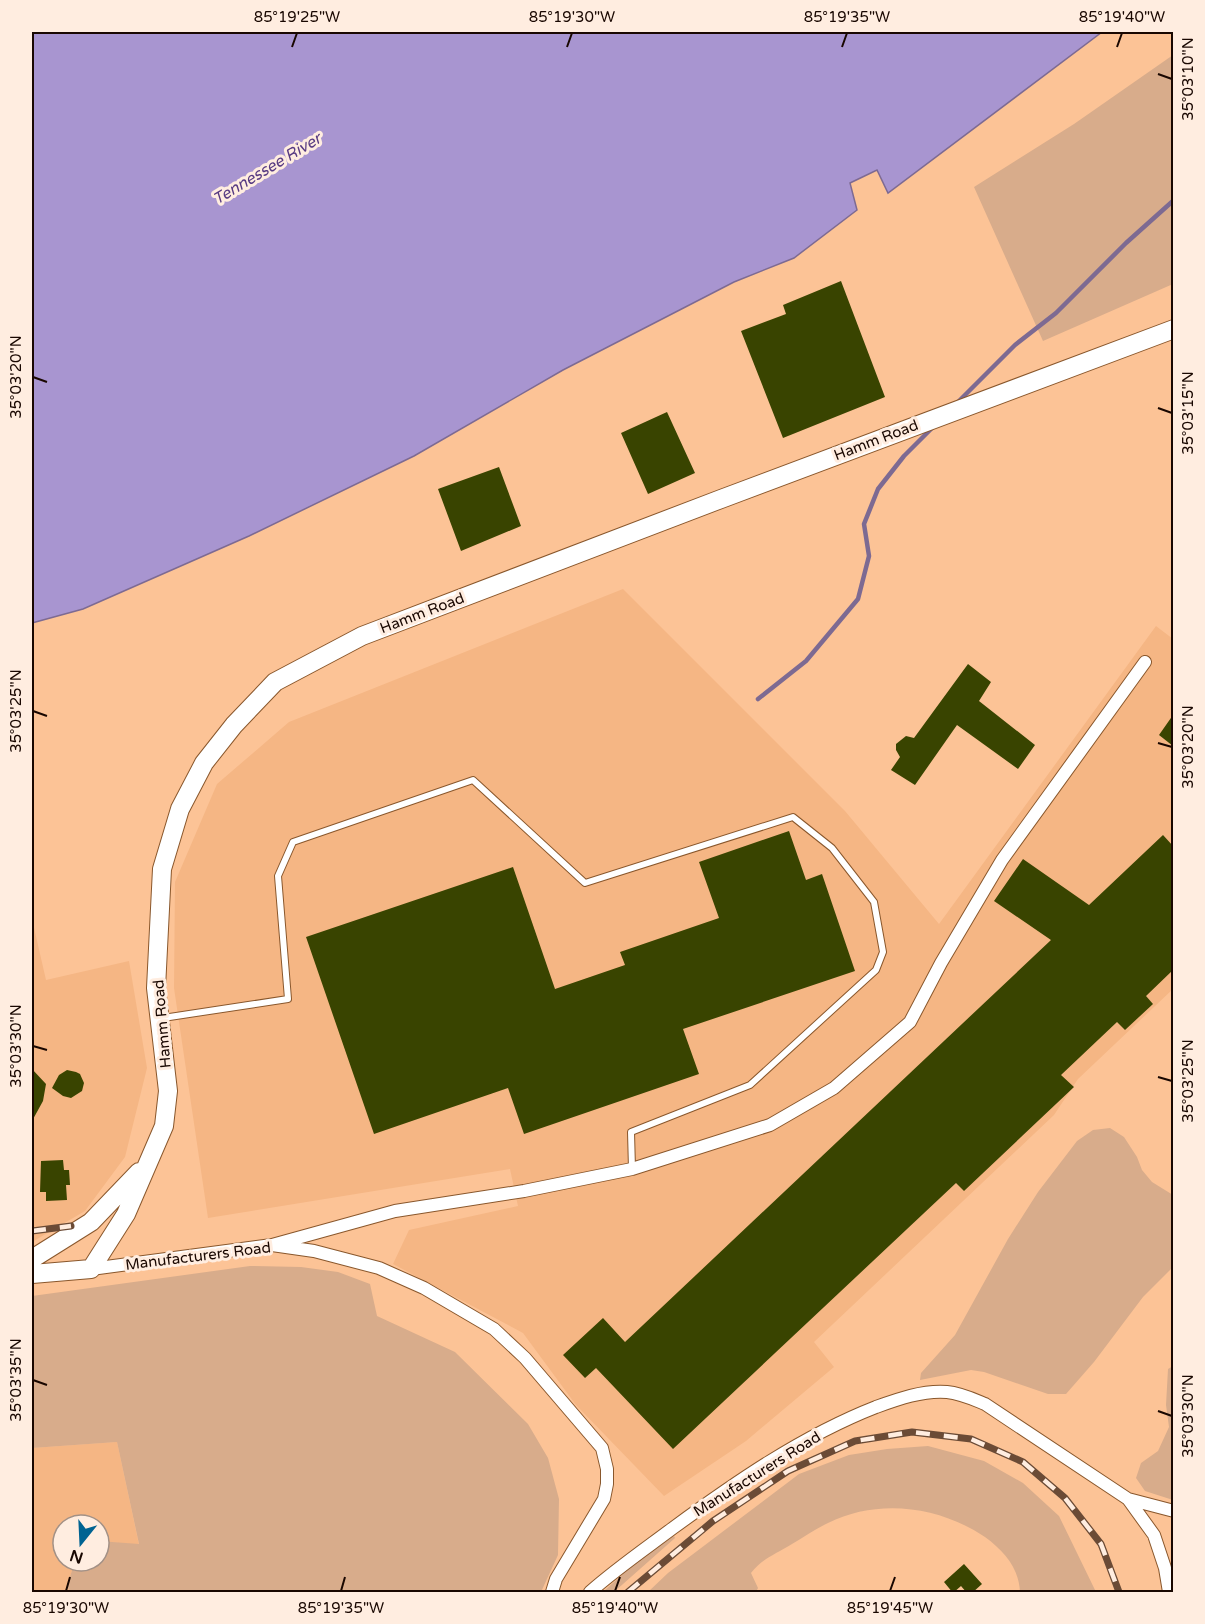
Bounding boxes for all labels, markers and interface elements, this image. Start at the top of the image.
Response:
text: 85°19'25"W [254,8,340,26]
text: 85°19'30"W [529,8,615,26]
text: 85°19'35"W [804,8,890,26]
text: 85°19'40"W [1079,8,1165,26]
text: 35°03'10"N [1179,37,1197,121]
water label: Tennessee River [209,128,326,209]
text: 35°03'20"N [7,335,25,419]
text: 35°03'15"N [1179,371,1197,455]
street label: Hamm Road [831,416,921,464]
street label: Hamm Road [377,589,467,637]
text: 35°03'25"N [7,669,25,753]
text: 35°03'20"N [1179,705,1197,789]
street label: Hamm Road [149,979,175,1069]
text: 35°03'30"N [7,1004,25,1088]
text: 35°03'25"N [1179,1039,1197,1123]
street label: Manufacturers Road [124,1238,272,1274]
text: 35°03'35"N [7,1338,25,1422]
text: 35°03'30"N [1179,1374,1197,1458]
street label: Manufacturers Road [690,1428,824,1520]
north arrow [51,1513,111,1573]
text: N [67,1545,86,1568]
text: 85°19'30"W [23,1599,109,1617]
text: 85°19'35"W [298,1599,384,1617]
text: 85°19'40"W [572,1599,658,1617]
text: 85°19'45"W [847,1599,933,1617]

